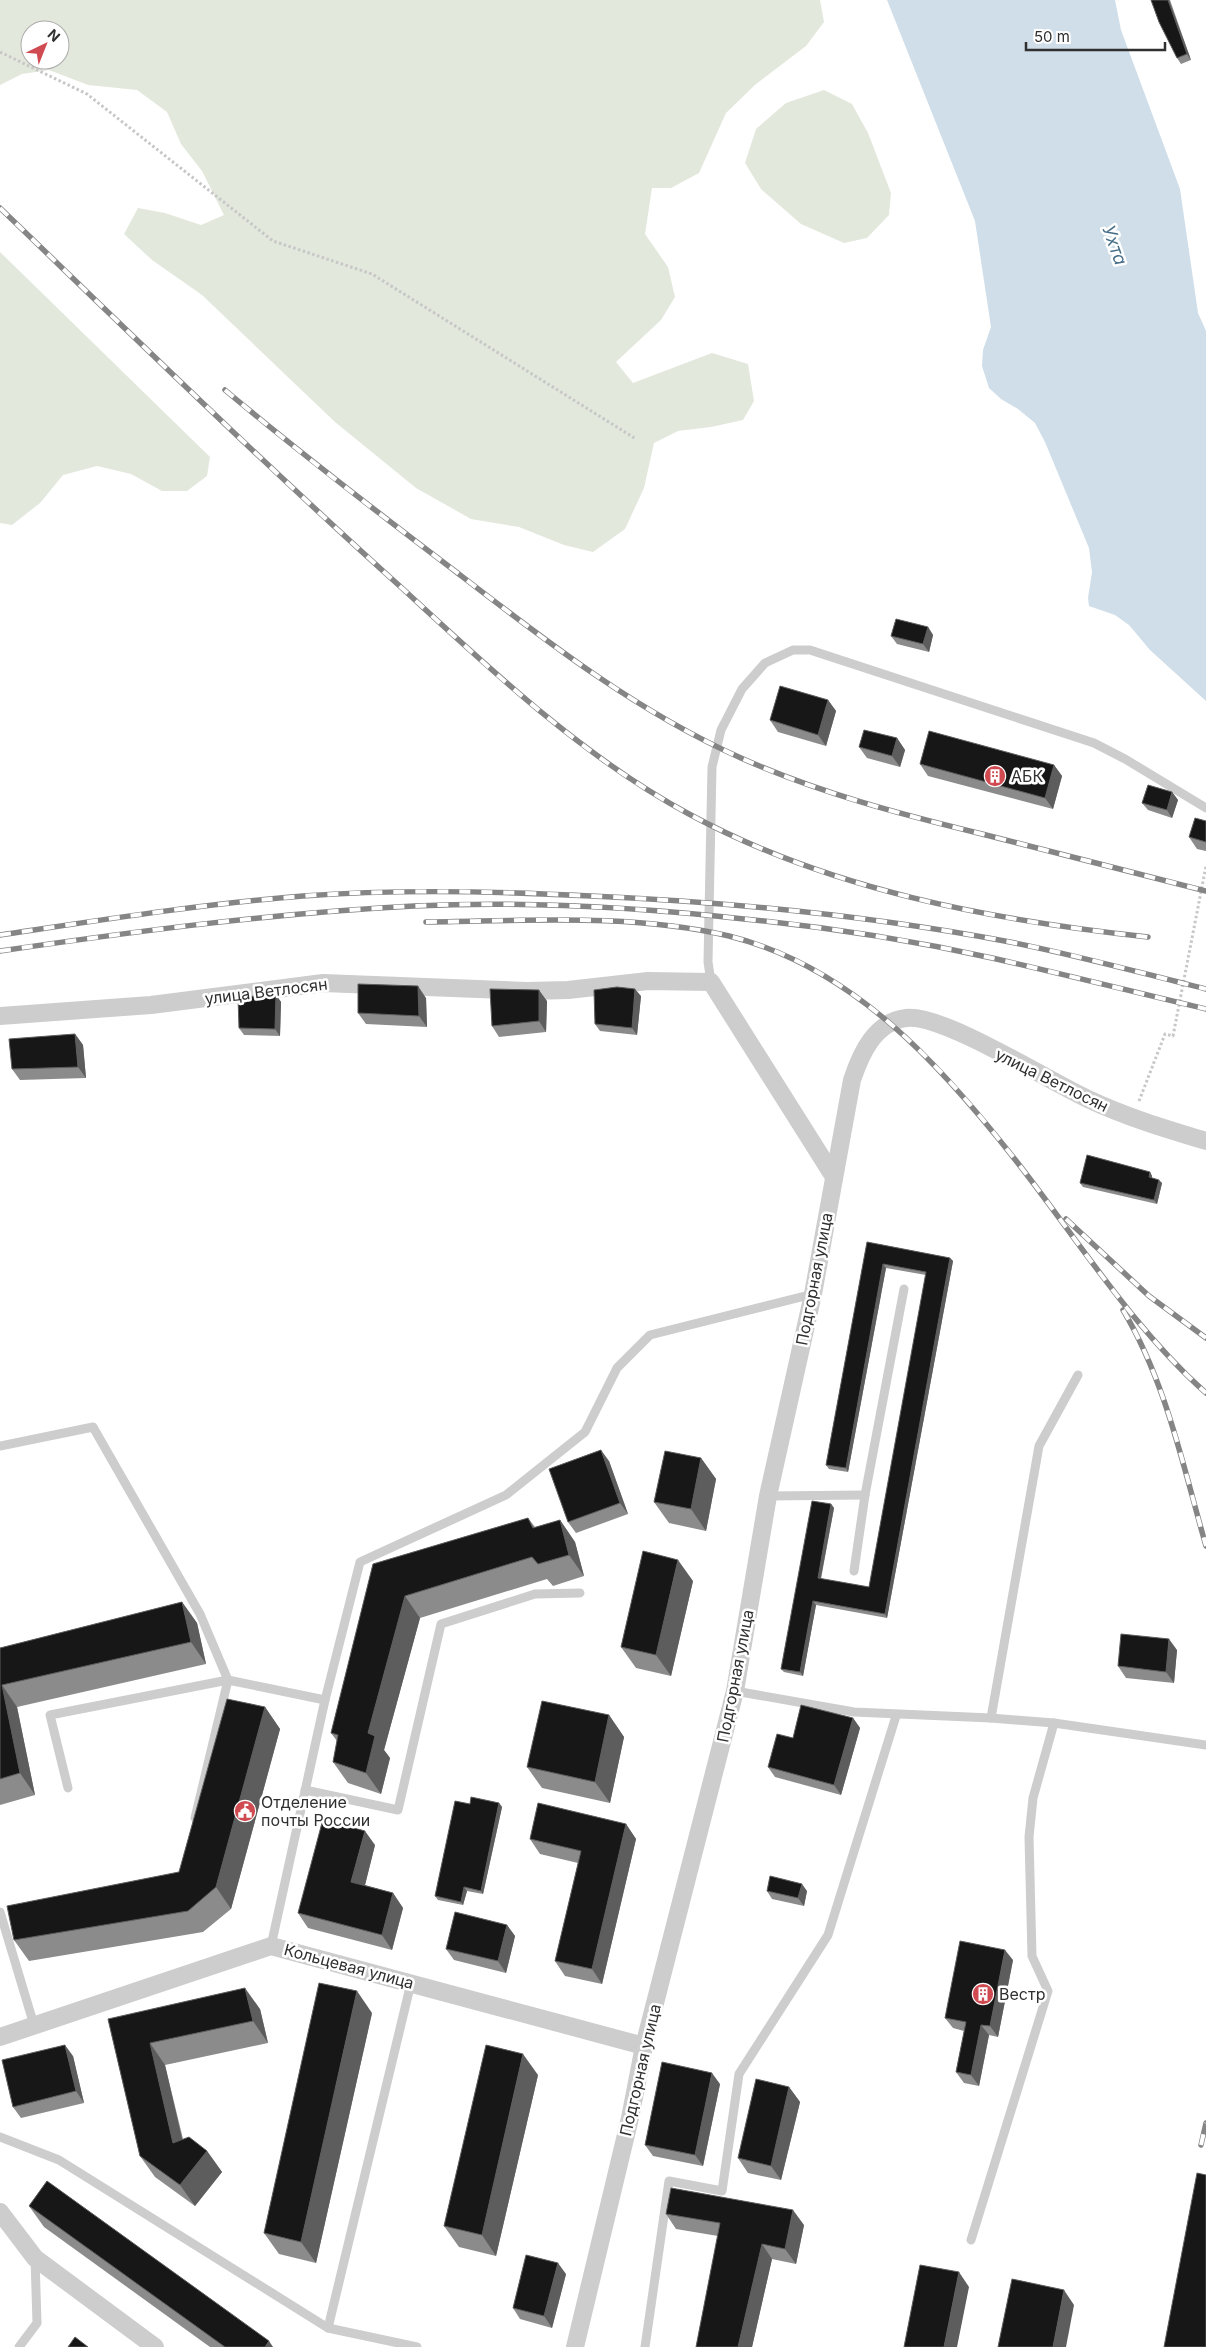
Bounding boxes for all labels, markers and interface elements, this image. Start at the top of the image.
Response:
north arrow [20,20,70,70]
scale bar [1026,20,1165,52]
text: N [45,25,64,45]
text: 50 m [1034,27,1070,46]
water label: Ухта [1098,222,1132,268]
building icon: АБК [983,764,1007,788]
place label: АБК [1011,766,1043,786]
street label: улица Ветлосян [203,974,329,1008]
street label: улица Ветлосян [992,1044,1112,1116]
street label: Подгорная улица [791,1211,837,1347]
street label: Подгорная улица [712,1608,758,1744]
place label: Отделение почты России [261,1792,370,1830]
public building icon: Отделение почты России [233,1799,257,1823]
street label: Кольцевая улица [282,1939,416,1993]
building icon: Вестр [971,1982,995,2006]
place label: Вестр [999,1984,1045,2004]
street label: Подгорная улица [615,2002,665,2138]

